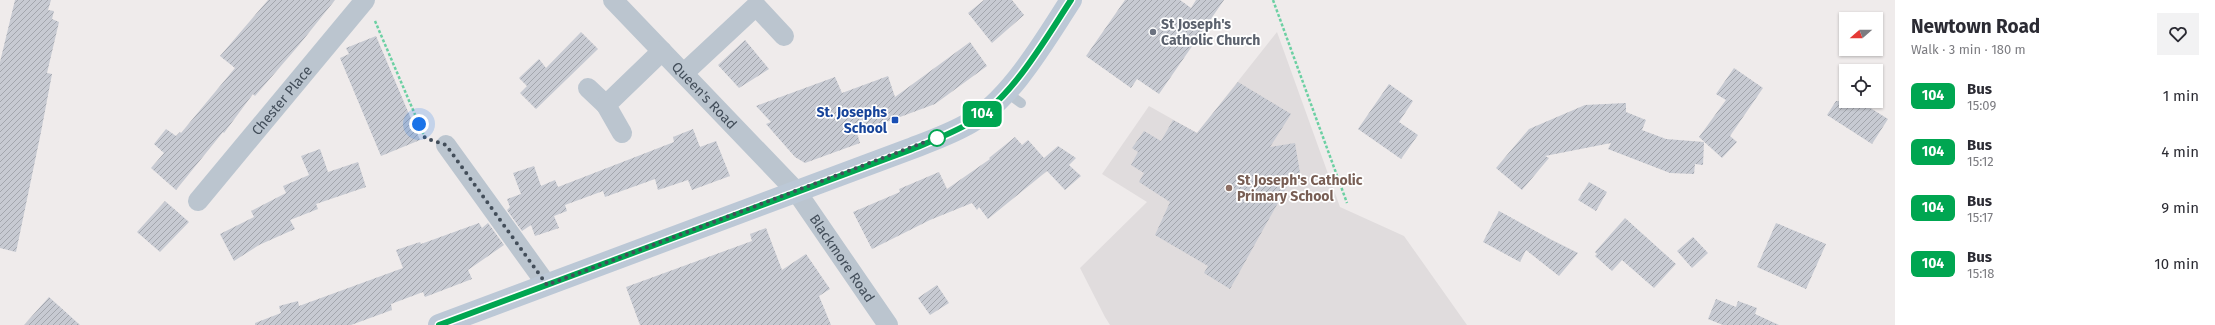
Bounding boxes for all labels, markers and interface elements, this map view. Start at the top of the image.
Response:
north arrow [1839,12,1883,56]
map controls [1839,12,1883,108]
button: heart [2157,13,2199,55]
text: Newtown Road [1911,15,2040,38]
place label: St Joseph's Catholic Church [1161,16,1260,49]
marker: St Joseph's Catholic Church [1148,27,1158,37]
text: Walk · 3 min · 180 m [1911,42,2026,57]
street label: Queen's Road [668,58,740,133]
street label: Chester Place [248,62,316,139]
button: locate [1839,64,1883,108]
text: Bus [1967,80,1992,98]
text: 104 [1922,87,1944,104]
text: 1 min [2163,87,2199,105]
text: 15:09 [1967,98,1996,113]
line badge: 104 [959,101,1005,127]
place label: St. Josephs School [816,104,888,137]
text: 104 [971,105,993,122]
your location [409,114,429,134]
marker: St. Josephs School [890,115,900,125]
unlabelled marker [928,129,946,147]
text: Bus [1967,136,1992,154]
text: 104 [1922,143,1944,160]
text: 4 min [2161,143,2199,161]
text: 15:12 [1967,154,1994,169]
place label: St Joseph's Catholic Primary School [1237,172,1363,205]
marker: St Joseph's Catholic Primary School [1224,183,1234,193]
text: Bus [1967,192,1992,210]
text: 104 [1922,199,1944,216]
text: 9 min [2161,199,2199,217]
text: 15:17 [1967,210,1993,225]
street label: Blackmore Road [806,211,878,305]
text: Bus [1967,248,1992,266]
text: 104 [1922,255,1944,272]
text: 10 min [2154,255,2199,273]
text: 15:18 [1967,266,1995,281]

